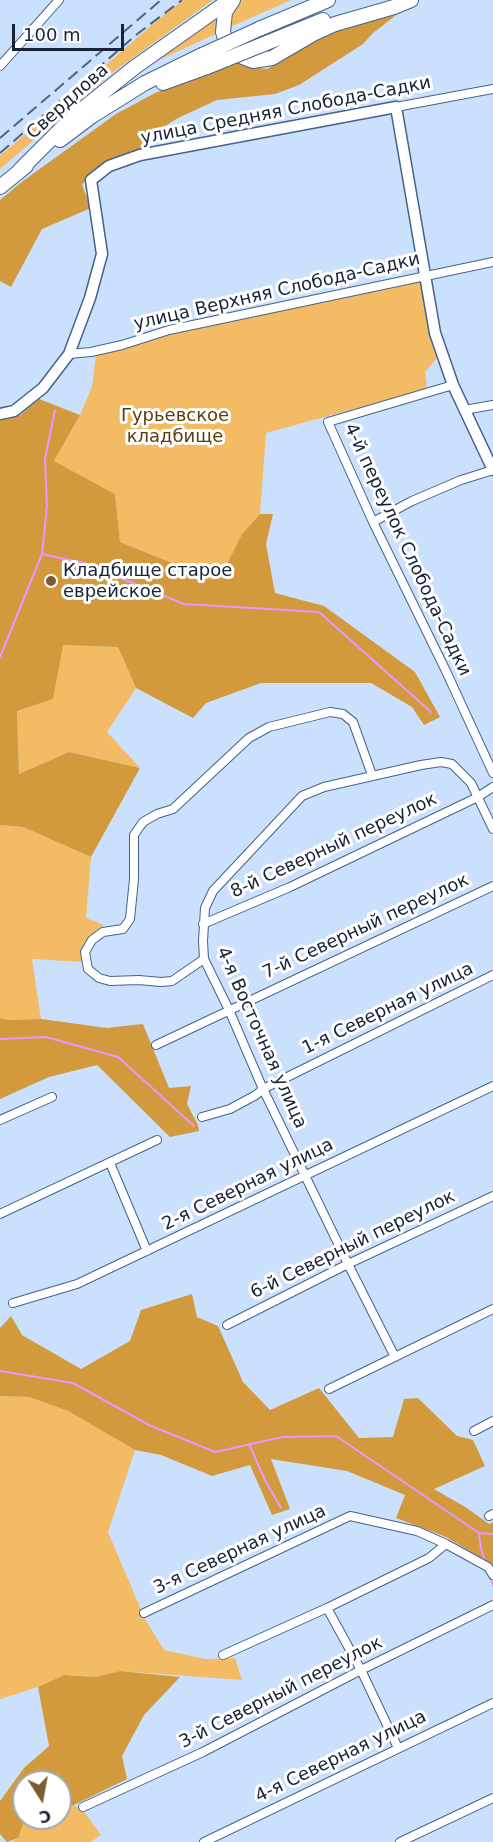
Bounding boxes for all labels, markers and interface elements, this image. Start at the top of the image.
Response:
scale bar [15,12,128,50]
text: 100 m [23,24,81,45]
street label: Свердлова [23,60,113,144]
street label: улица Средняя Слобода-Садки [139,72,433,150]
street label: улица Верхняя Слобода-Садки [132,248,422,336]
park label: Гурьевское кладбище [121,405,229,448]
street label: 4-й переулок Слобода-Садки [339,420,475,680]
place label: Кладбище старое еврейское [63,560,232,602]
marker: Кладбище старое еврейское [44,574,58,588]
street label: 8-й Северный переулок [228,789,440,903]
street label: 7-й Северный переулок [260,870,472,984]
street label: 4-я Восточная улица [211,944,311,1132]
street label: 1-я Северная улица [299,958,477,1060]
street label: 2-я Северная улица [159,1134,337,1236]
street label: 6-й Северный переулок [247,1186,459,1304]
street label: 3-я Северная улица [150,1501,330,1599]
street label: 3-й Северный переулок [176,1632,386,1754]
street label: 4-я Северная улица [252,1706,430,1808]
north arrow [12,1770,72,1830]
text: С [38,1806,53,1827]

